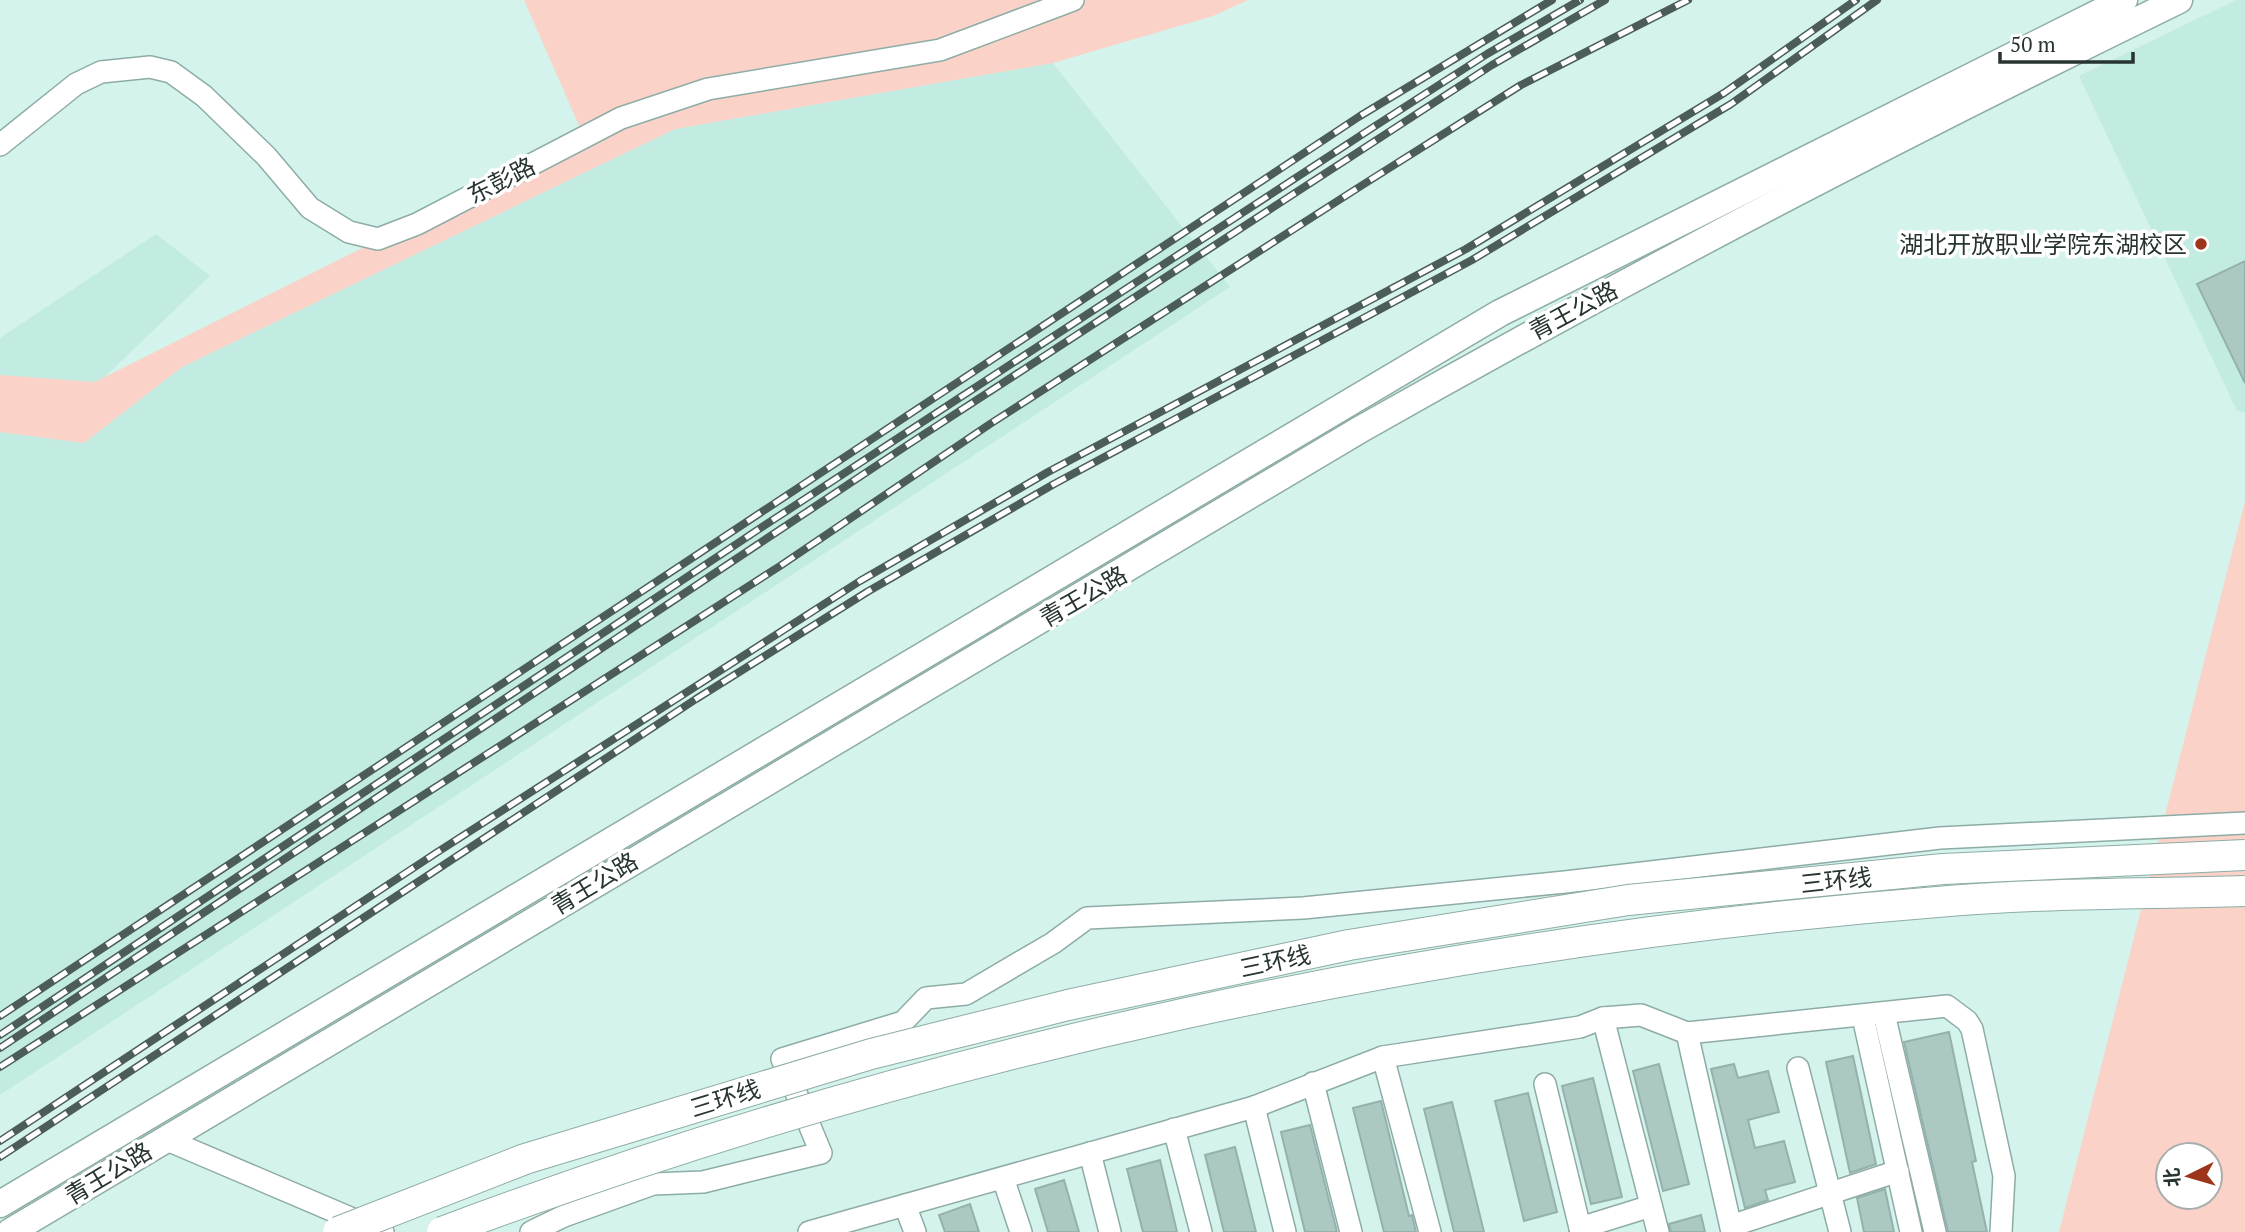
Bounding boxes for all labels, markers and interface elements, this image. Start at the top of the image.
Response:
scale bar [2000,21,2133,65]
text: 50 m [2010,30,2056,58]
street label: 东彭路 [462,149,540,211]
place label: 湖北开放职业学院东湖校区 [1899,228,2187,260]
marker: 湖北开放职业学院东湖校区 [2193,236,2209,252]
street label: 青王公路 [1523,273,1623,347]
street label: 青王公路 [1033,558,1133,634]
street label: 青王公路 [545,845,643,921]
street label: 三环线 [1799,860,1873,900]
street label: 三环线 [1236,938,1314,984]
street label: 三环线 [686,1072,764,1124]
street label: 青王公路 [59,1135,157,1211]
north arrow [2154,1141,2224,1211]
text: 北 [2158,1167,2185,1188]

